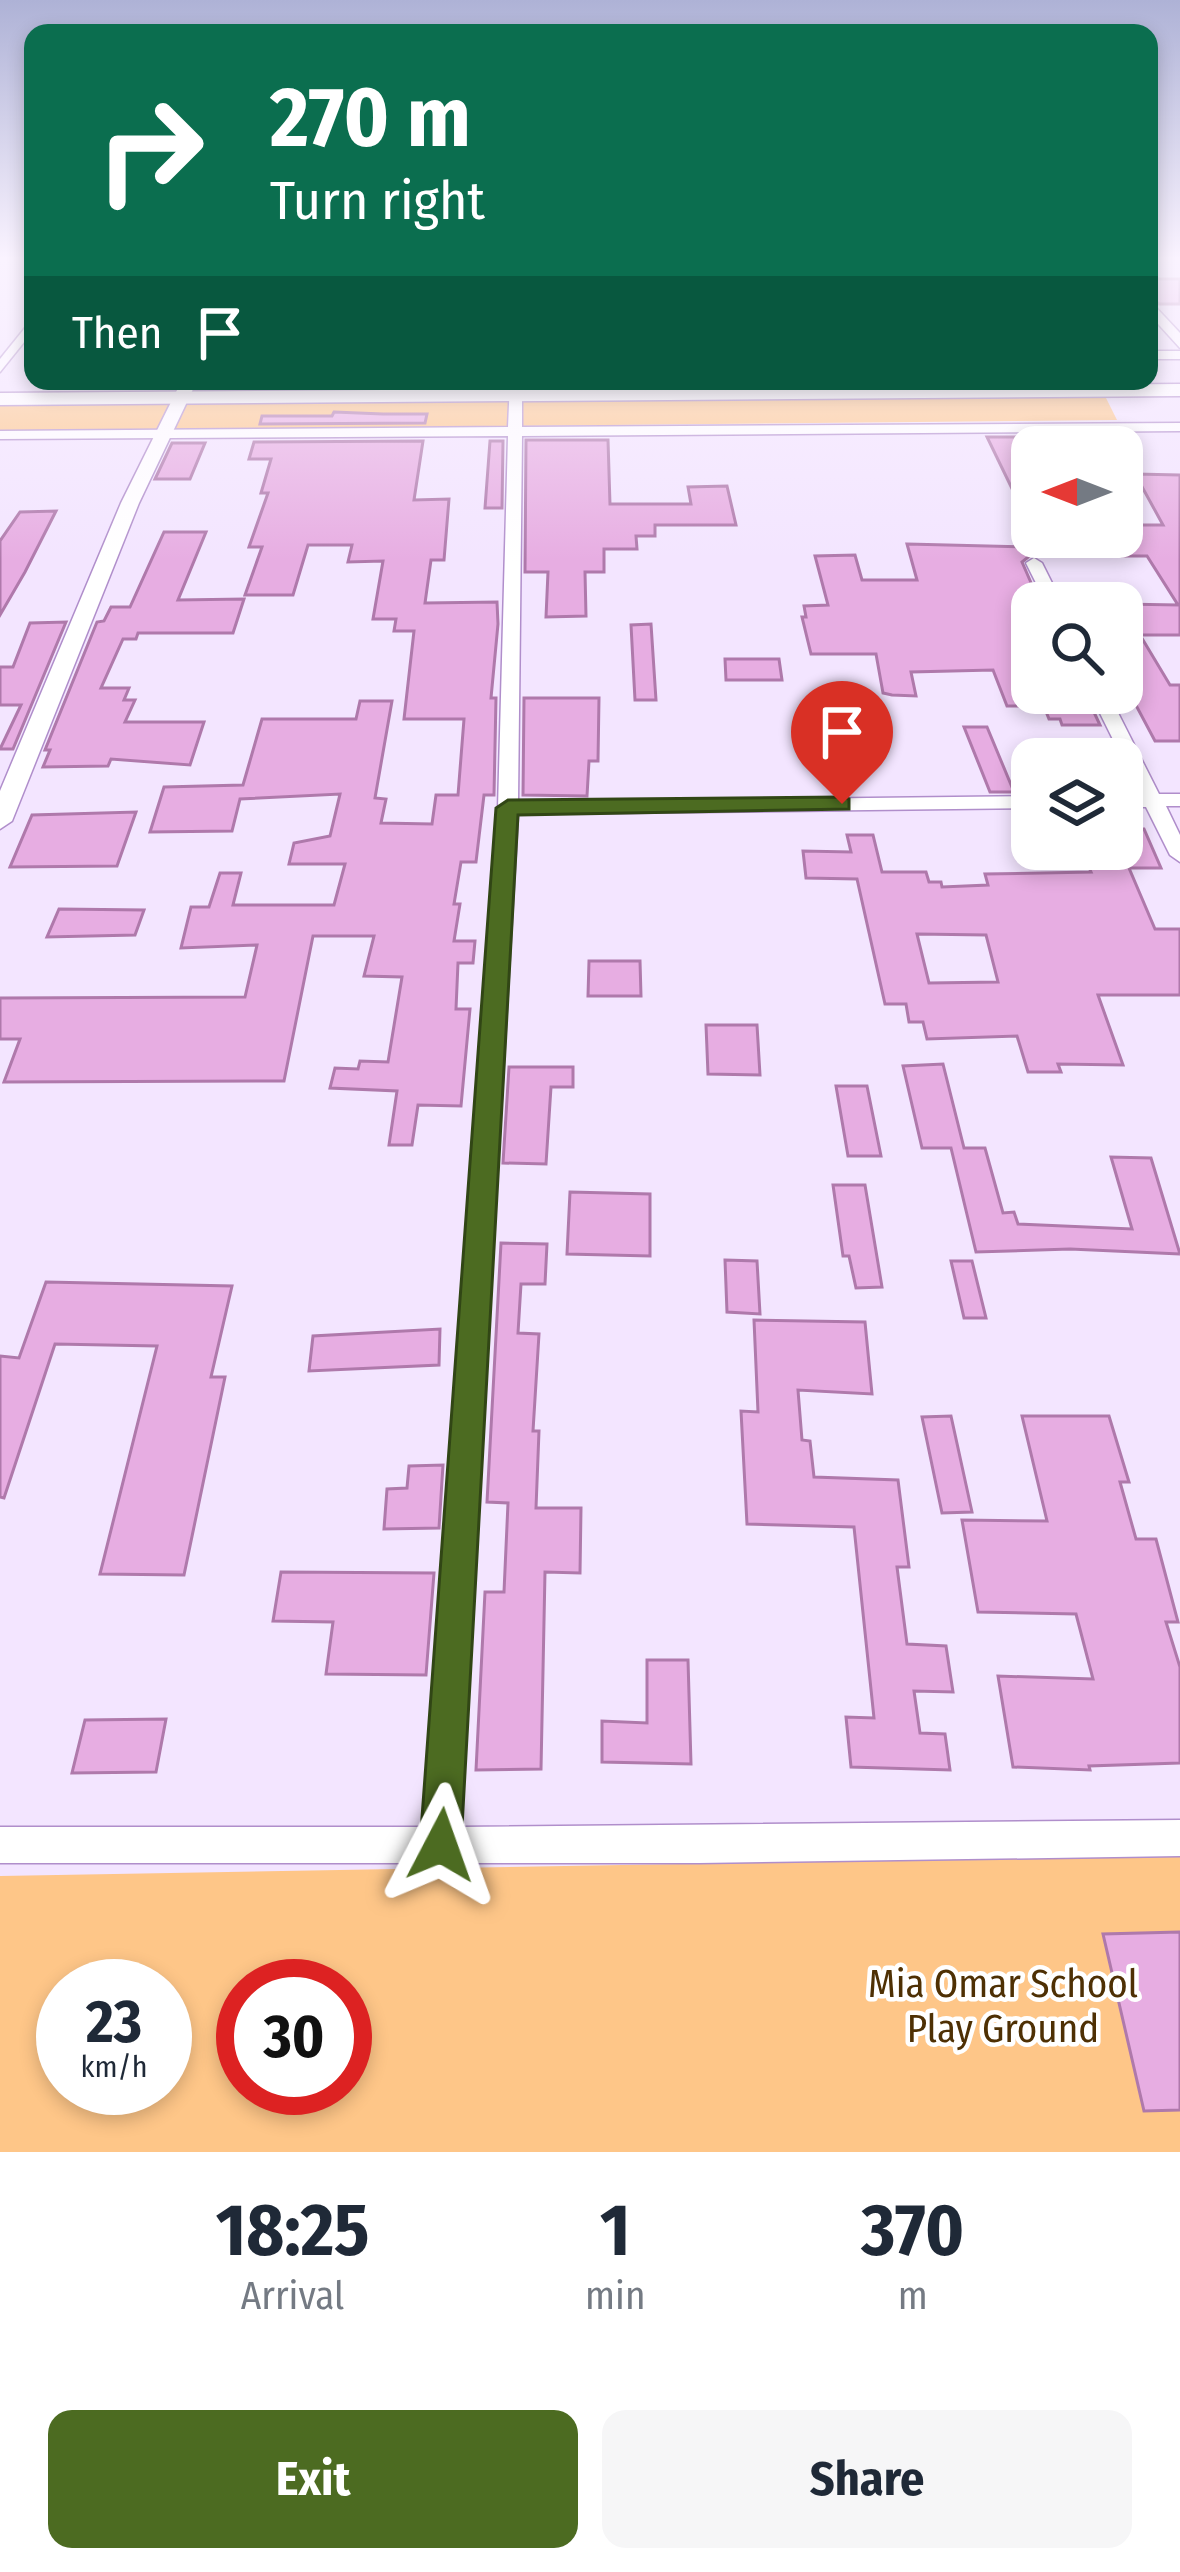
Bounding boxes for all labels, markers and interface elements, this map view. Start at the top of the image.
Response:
text: 270 m [270,67,471,168]
icon: right [72,72,228,228]
text: Turn right [270,169,485,233]
icon: arrive [187,300,253,366]
text: Then [72,306,163,360]
north arrow [1011,426,1143,558]
map controls [1011,426,1143,870]
button: search [1011,582,1143,714]
pin [791,681,893,804]
icon: arrive [809,699,875,765]
button: layers [1011,738,1143,870]
position arrow [378,1782,504,1908]
speed limit sign: 30 [216,1959,372,2115]
park label: Mia Omar School Play Ground [868,1961,1138,2052]
text: 23 [86,1986,142,2058]
text: km/h [81,2049,147,2085]
text: 18:25 [216,2188,369,2274]
text: 1 [600,2188,631,2274]
text: 370 [861,2188,964,2274]
text: Arrival [241,2273,344,2319]
text: min [585,2273,645,2319]
text: m [898,2273,928,2319]
button: Exit [48,2410,578,2548]
button: Share [602,2410,1132,2548]

